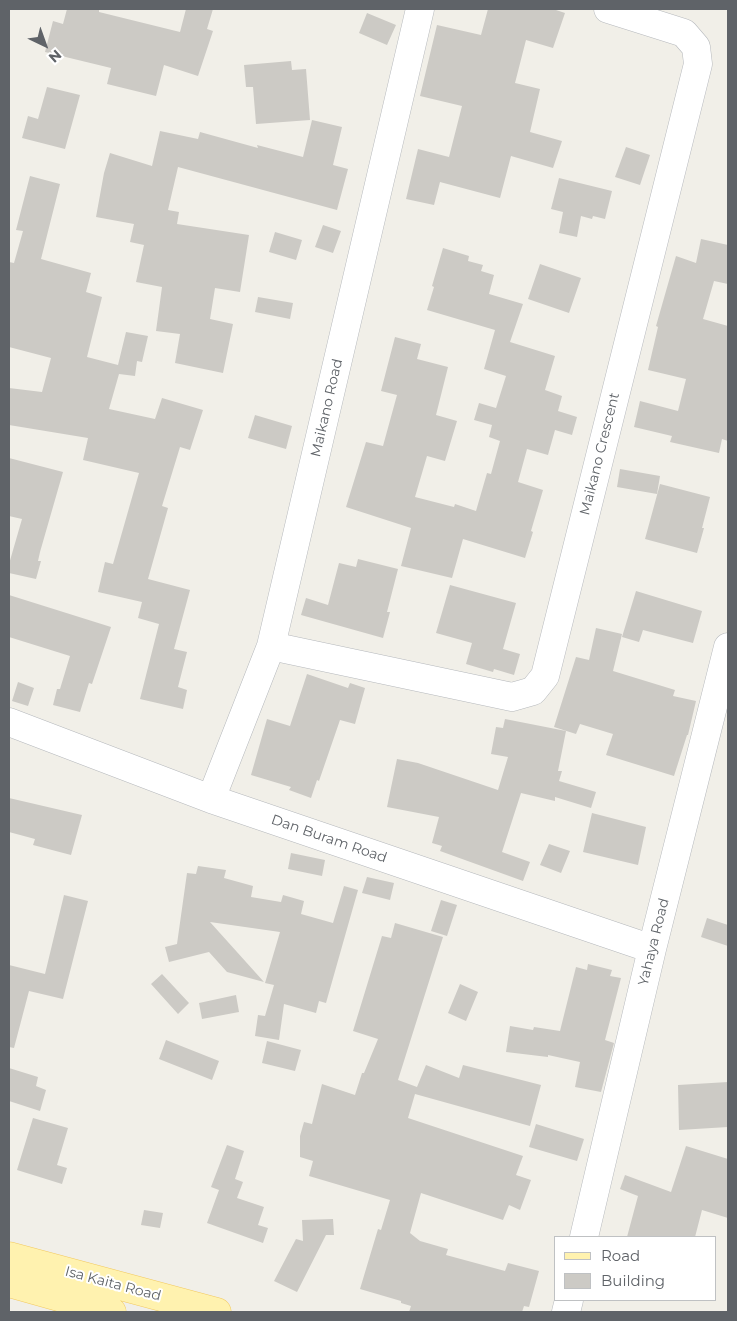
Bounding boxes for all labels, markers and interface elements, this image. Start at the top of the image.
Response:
north arrow [20,20,70,70]
text: N [45,46,65,67]
street label: Maikano Road [308,357,346,459]
street label: Maikano Crescent [577,391,623,517]
street label: Dan Buram Road [269,811,389,867]
street label: Yahaya Road [635,897,673,987]
legend [554,1236,717,1301]
text: Road [601,1246,640,1265]
street label: Isa Kaita Road [63,1263,163,1305]
text: Building [601,1271,665,1290]

